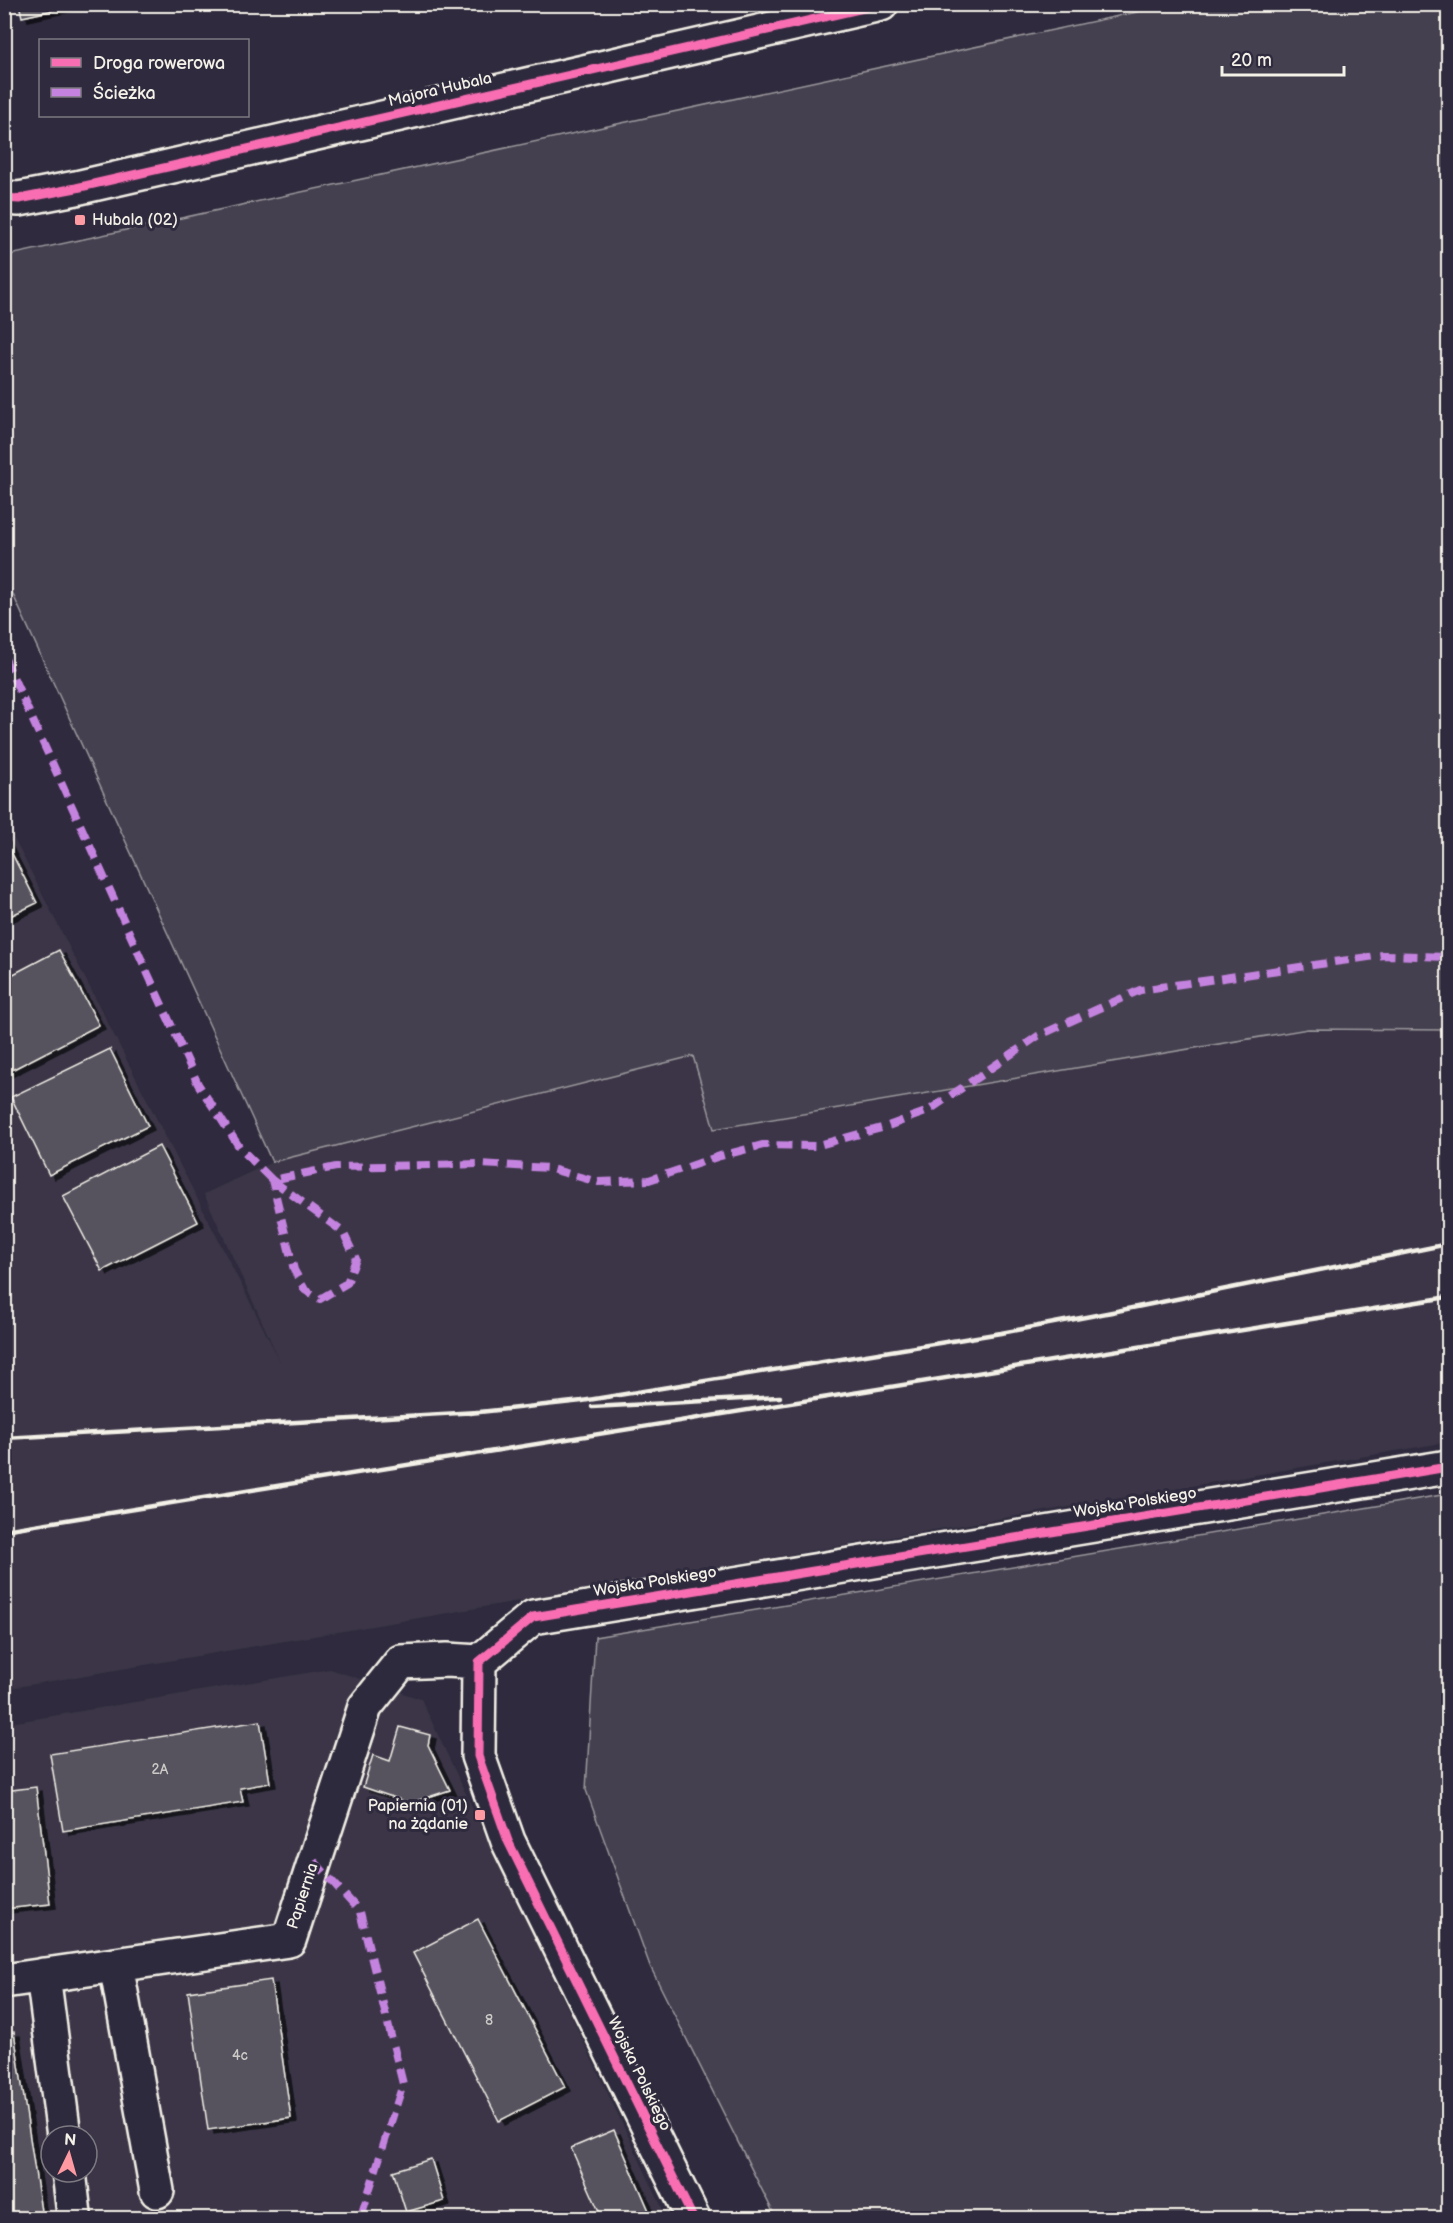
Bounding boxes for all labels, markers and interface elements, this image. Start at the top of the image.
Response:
legend [39,39,249,117]
scale bar [1222,39,1344,77]
text: 20 m [1231,50,1272,71]
text: Droga rowerowa [93,53,225,74]
street label: Majora Hubala [386,69,494,111]
text: Ścieżka [93,81,156,104]
place label: Hubala (02) [92,211,178,230]
marker: Hubala (02) [73,213,87,227]
street label: Wojska Polskiego [1072,1484,1198,1522]
street label: Wojska Polskiego [592,1563,718,1601]
house number: 2A [152,1761,169,1778]
place label: Papiernia (01) na żądanie [368,1797,468,1834]
marker: Papiernia (01) na żądanie [473,1808,487,1822]
street label: Papiernia [283,1860,323,1932]
house number: 8 [485,2012,493,2029]
street label: Wojska Polskiego [603,2014,675,2134]
house number: 4c [232,2047,248,2064]
north arrow [39,2124,99,2184]
text: N [63,2131,77,2151]

